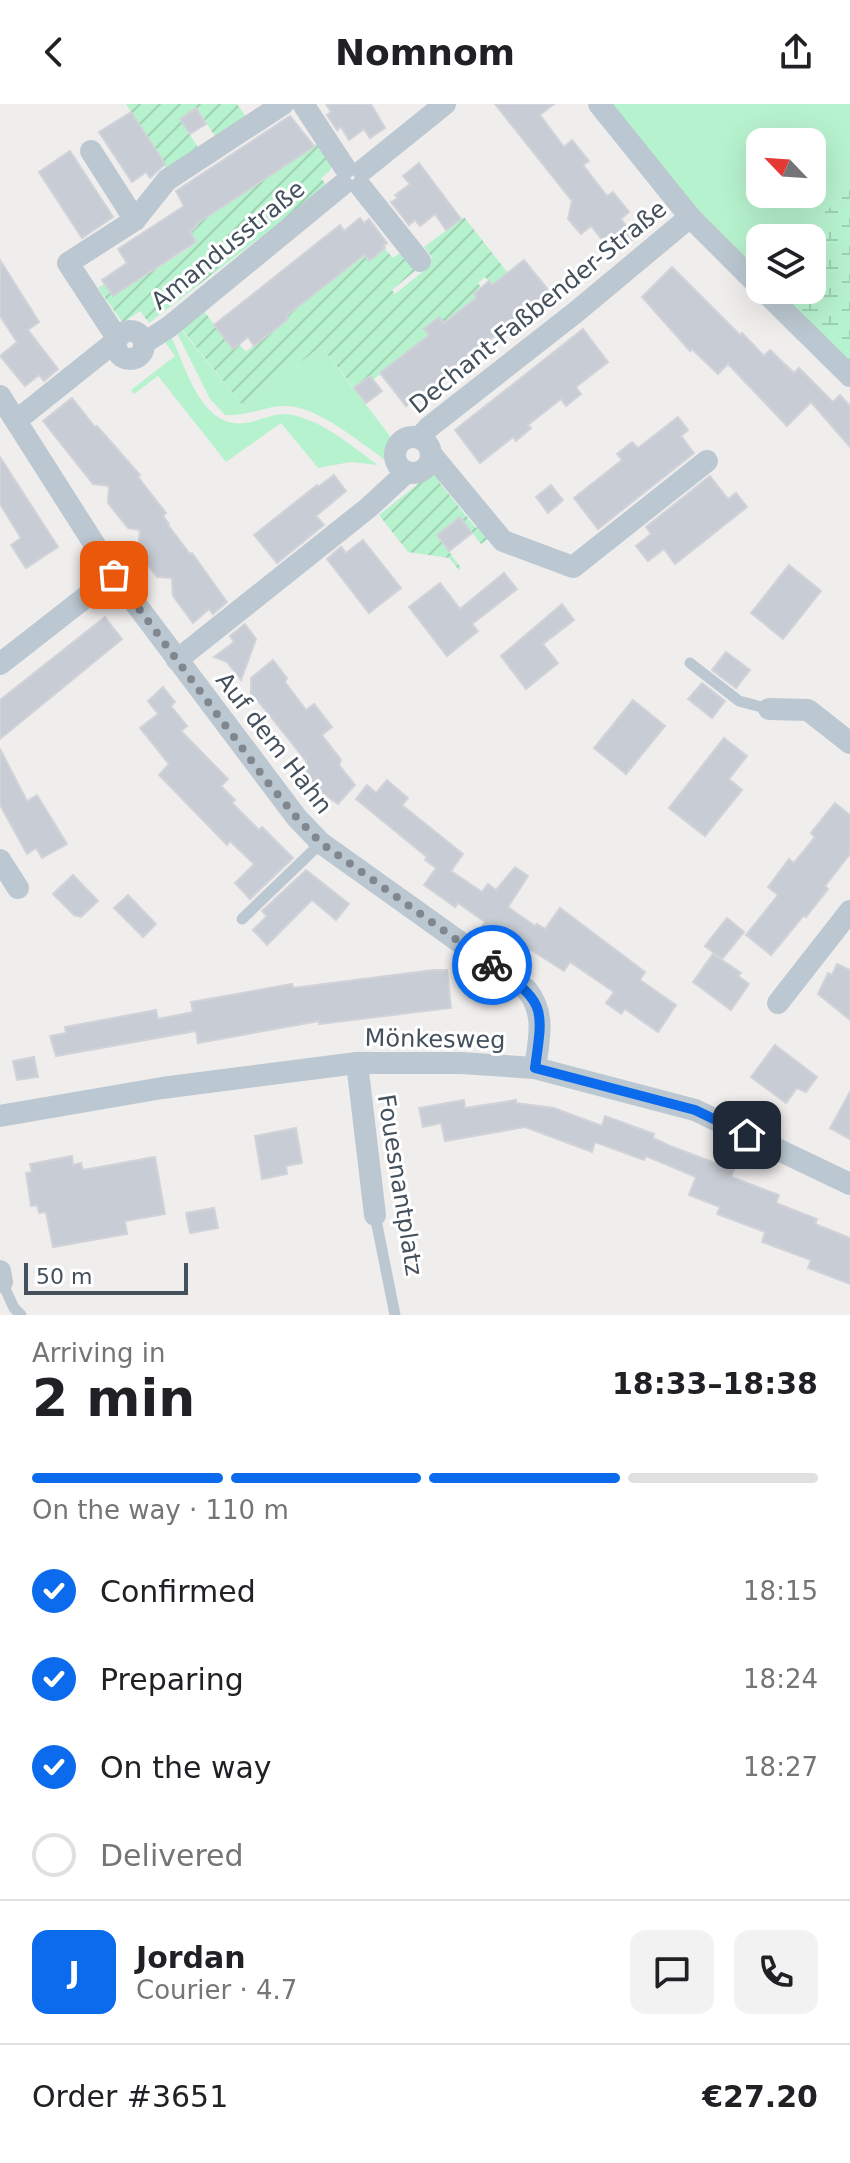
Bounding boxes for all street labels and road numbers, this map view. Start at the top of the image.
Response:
street label: Amandusstraße [146,175,310,315]
street label: Dechant-Faßbender-Straße [404,195,672,419]
street label: Auf dem Hahn [210,667,338,819]
street label: Mönkesweg [364,1024,506,1054]
street label: Fouesnantplatz [372,1092,428,1278]

